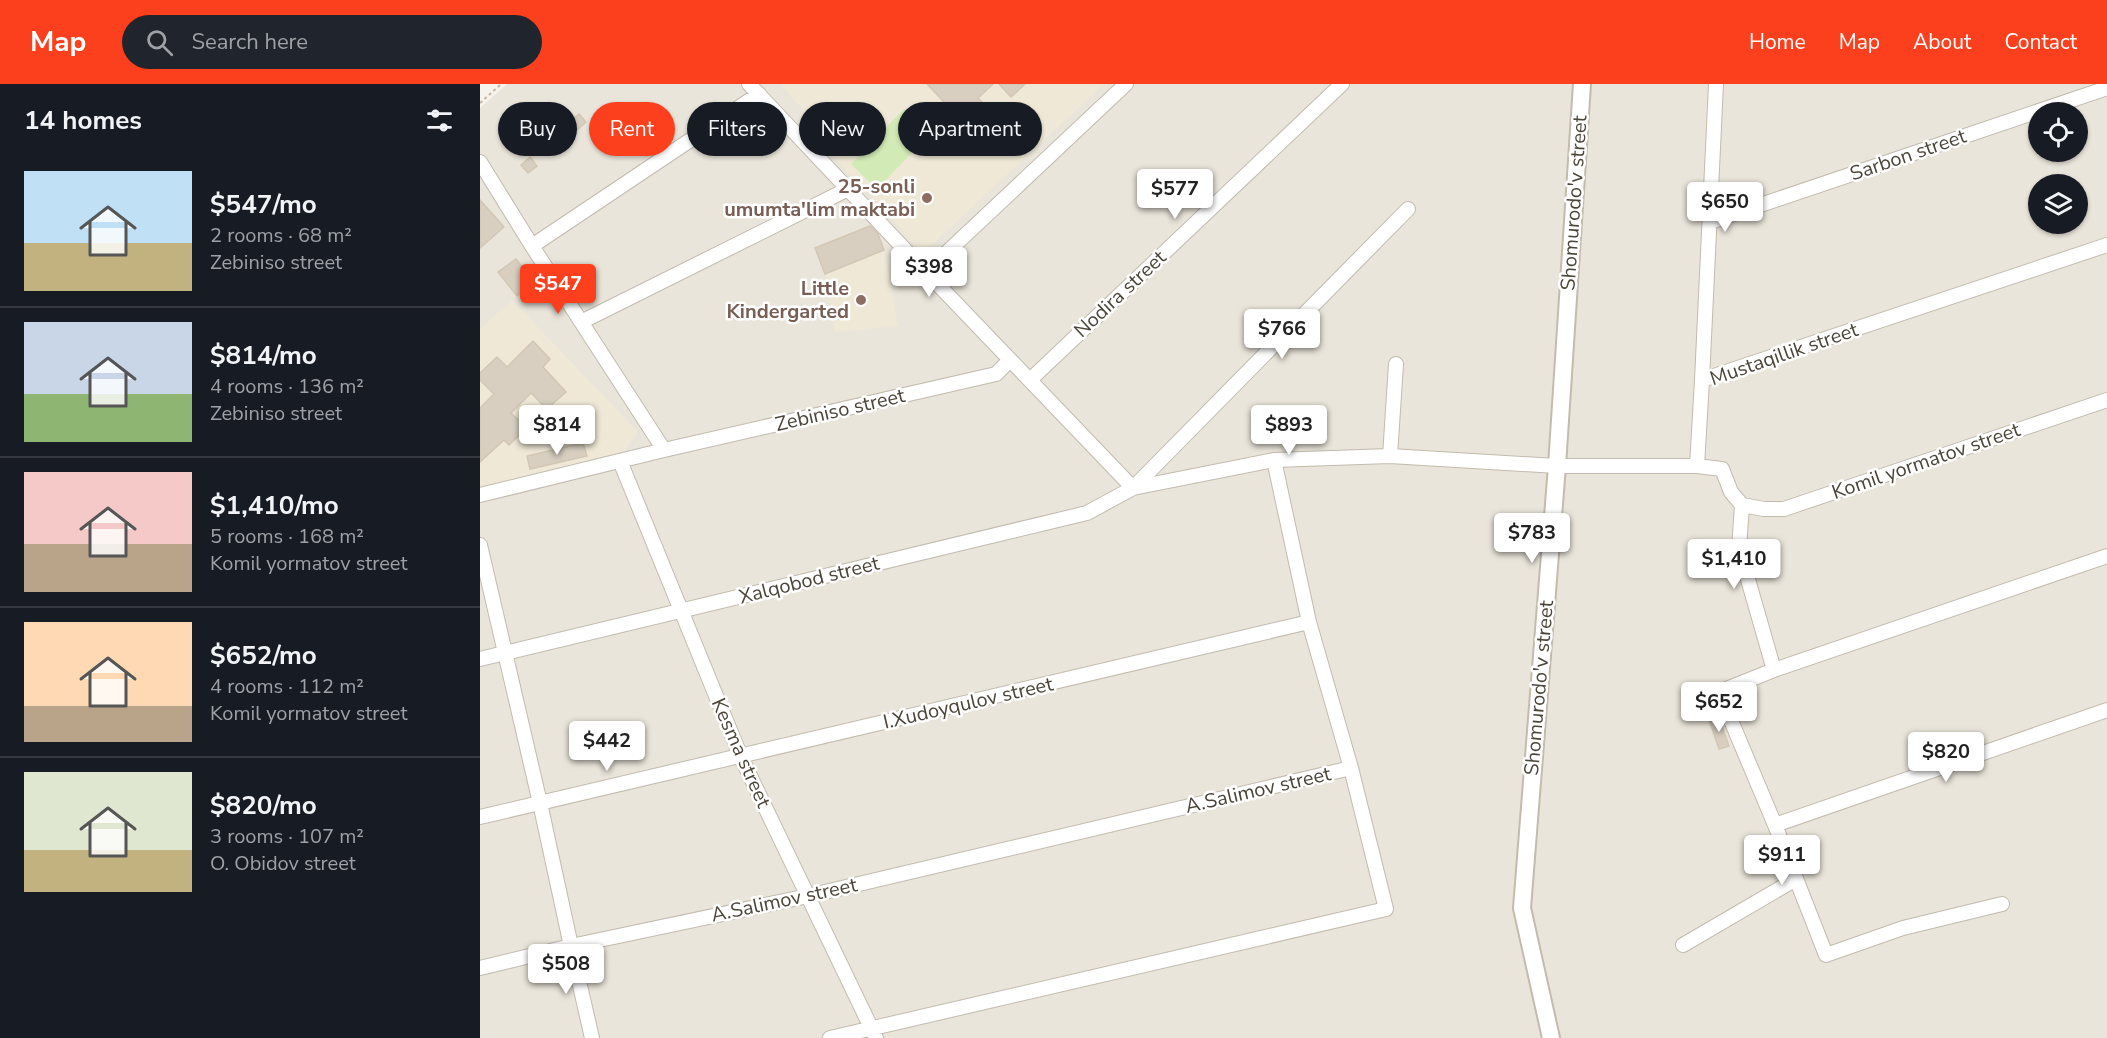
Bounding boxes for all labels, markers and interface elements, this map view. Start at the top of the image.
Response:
search box [122,15,542,69]
text: Map [30,23,86,61]
icon: search [143,26,176,59]
text: Search here [191,27,308,57]
text: Home [1749,28,1806,56]
text: Map [1839,28,1880,56]
text: About [1913,28,1971,56]
text: Contact [2004,28,2077,56]
chip: Buy [498,102,577,156]
chip: Rent [589,102,675,156]
chip: Filters [687,102,787,156]
chip: New [799,102,886,156]
chip: Apartment [898,102,1042,156]
map controls [2028,102,2088,234]
button: locate [2028,102,2088,162]
text: 14 homes [24,103,142,138]
icon: filters [423,104,456,137]
street label: Shomurodo'v street [1554,113,1594,292]
street label: Sarbon street [1846,122,1971,187]
pin: $577 [1139,169,1211,220]
place label: 25-sonli umumta'lim maktabi [724,173,915,223]
button: layers [2028,174,2088,234]
text: $577 [1151,175,1199,202]
pin: $650 [1689,182,1761,233]
text: $547/mo [210,187,317,222]
text: $650 [1701,188,1749,215]
marker: 25-sonli umumta'lim maktabi [920,191,934,205]
icon: home [72,195,144,267]
text: 2 rooms · 68 m² [210,222,352,249]
street label: Nodira street [1068,244,1173,344]
pin: $398 [893,247,965,298]
text: Zebiniso street [210,249,342,276]
text: $398 [905,253,953,280]
pin: $547 [522,264,594,315]
text: $547 [534,270,582,297]
place label: Little Kindergarted [727,275,849,325]
marker: Little Kindergarted [854,293,868,307]
pin: $766 [1246,309,1318,360]
text: $766 [1258,315,1306,342]
street label: Mustaqillik street [1706,316,1863,392]
text: $814/mo [210,338,317,373]
icon: home [72,346,144,418]
text: 4 rooms · 136 m² [210,373,364,400]
street label: Zebiniso street [773,382,908,438]
text: Zebiniso street [210,400,342,427]
pin: $814 [521,405,593,456]
pin: $893 [1253,405,1325,456]
text: $814 [533,411,581,438]
text: $893 [1265,411,1313,438]
street label: Komil yormatov street [1828,416,2025,506]
text: $1,410/mo [210,488,339,523]
icon: home [72,496,144,568]
pin: $783 [1496,513,1568,564]
text: $783 [1508,519,1556,546]
text: 5 rooms · 168 m² [210,523,364,550]
pin: $1,410 [1685,539,1783,590]
text: $1,410 [1702,545,1766,572]
street label: Хalqobod street [736,549,883,610]
text: Komil yormatov street [210,550,407,577]
street label: Shomurodo'v street [1518,598,1560,777]
text: $652/mo [210,638,317,673]
icon: home [72,646,144,718]
street label: I.Хudoyqulov street [880,670,1057,736]
text: 4 rooms · 112 m² [210,673,364,700]
pin: $652 [1683,682,1755,733]
text: $652 [1695,688,1743,715]
street label: Kesma street [705,694,778,813]
text: Komil yormatov street [210,700,407,727]
pin: $442 [571,721,643,772]
text: $442 [583,727,631,754]
pin: $820 [1910,732,1982,783]
text: $820 [1922,738,1970,765]
street label: A.Salimov street [1183,760,1334,820]
text: $820/mo [210,788,317,823]
icon: home [72,796,144,868]
text: 3 rooms · 107 m² [210,823,364,850]
pin: $911 [1746,835,1818,886]
text: $911 [1758,841,1806,868]
text: O. Obidov street [210,850,356,877]
street label: A.Salimov street [709,871,860,929]
pin: $508 [530,944,602,995]
text: $508 [542,950,590,977]

